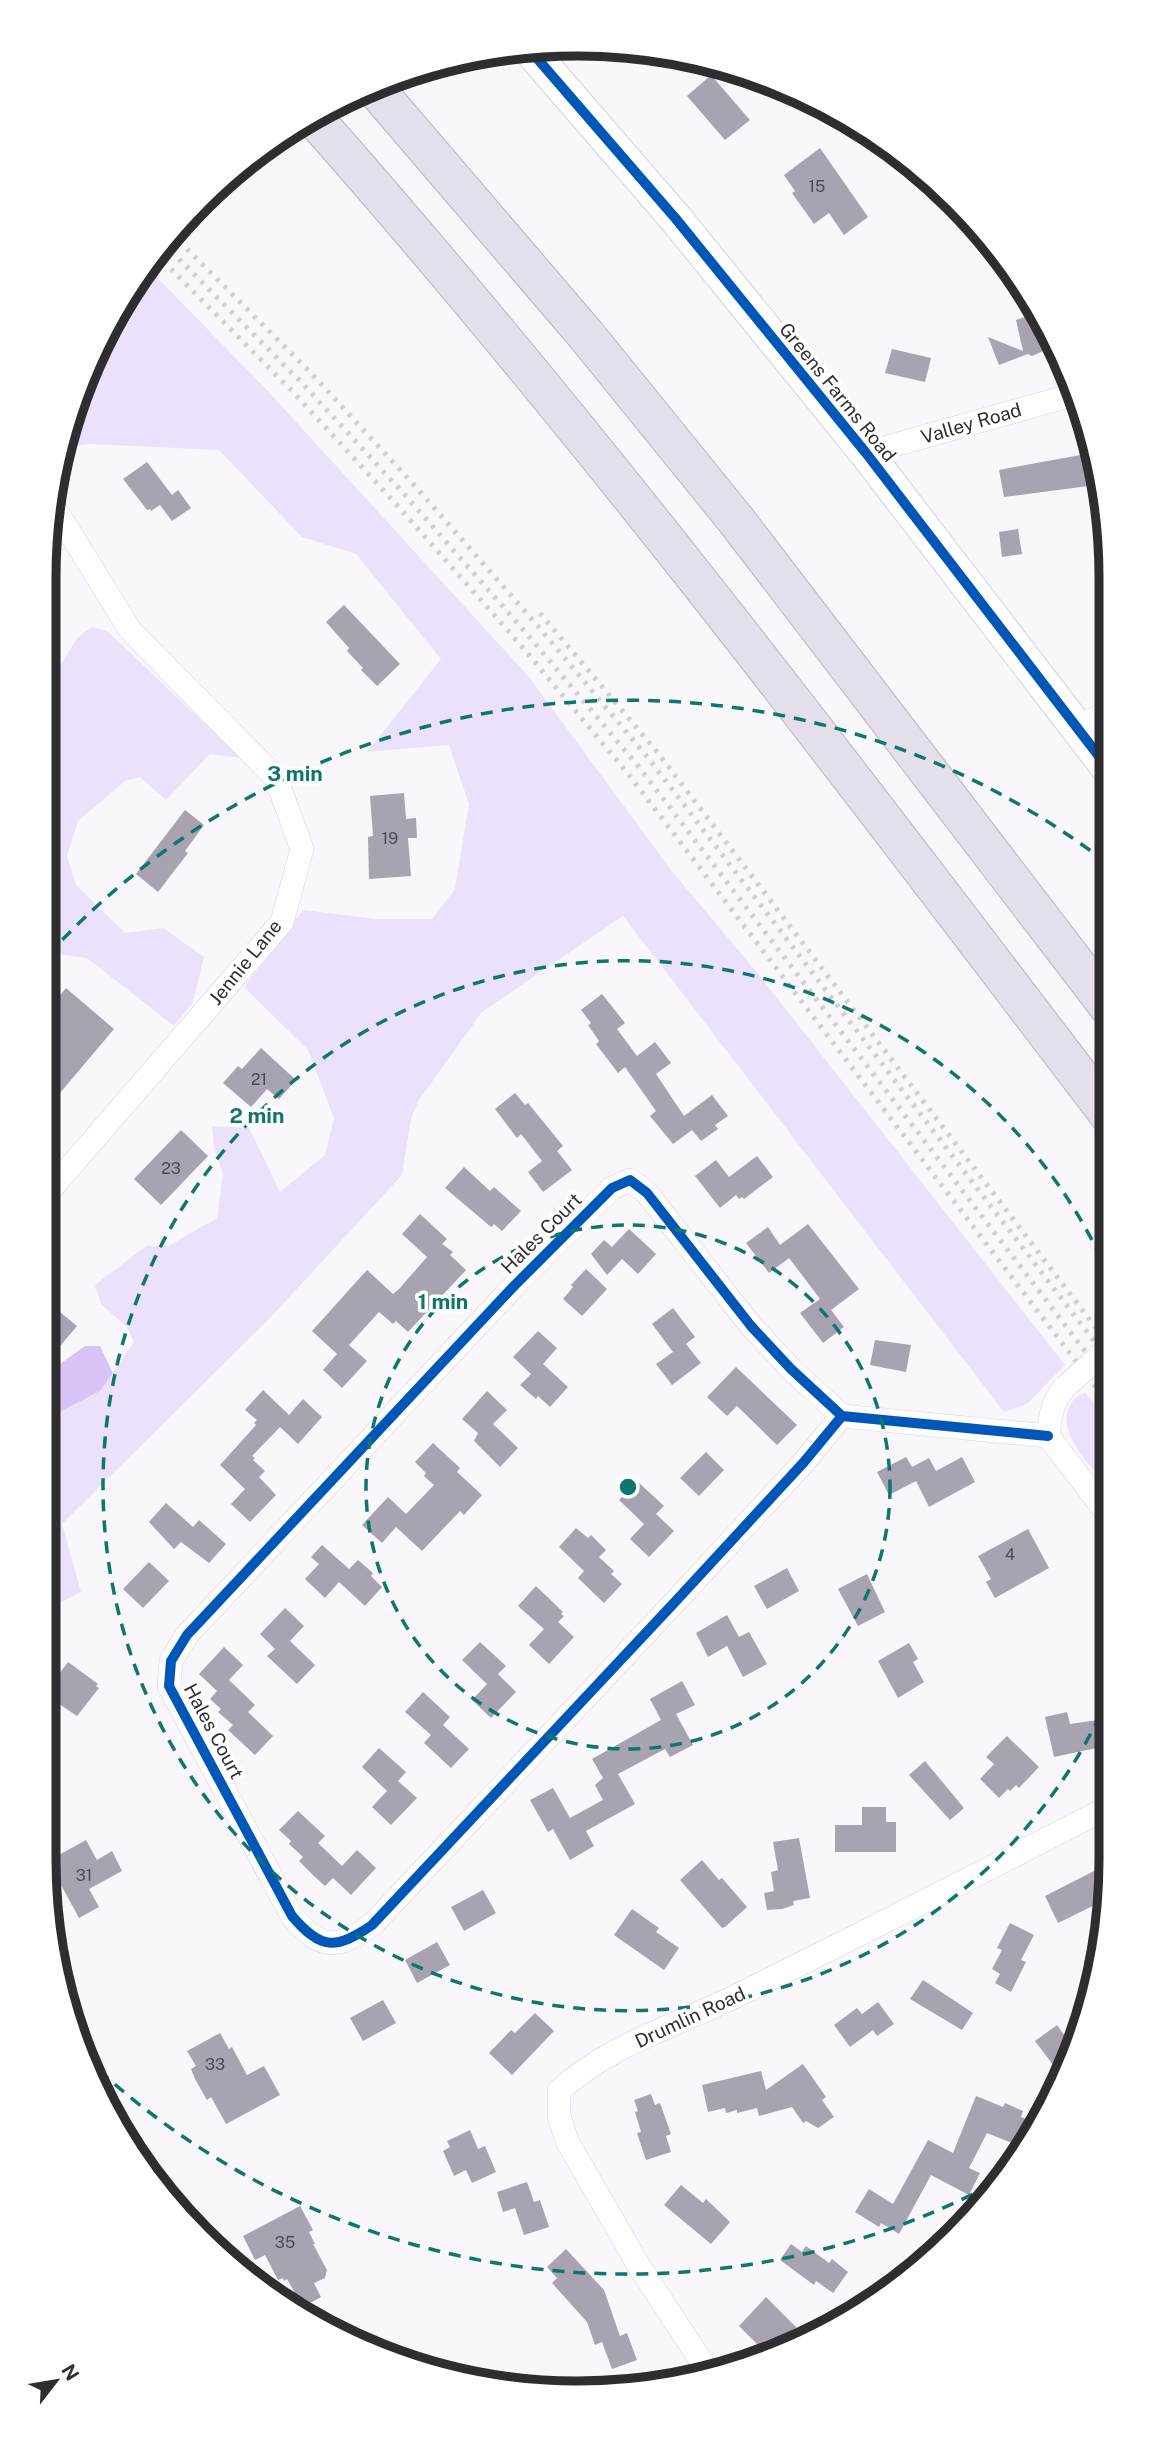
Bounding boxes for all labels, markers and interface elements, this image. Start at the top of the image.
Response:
house number: 15 [809,177,825,196]
street label: Greens Farms Road [775,318,901,466]
street label: Valley Road [918,398,1024,448]
text: 3 min [267,761,323,786]
house number: 19 [382,829,398,848]
street label: Jennie Lane [204,915,286,1009]
house number: 21 [251,1070,267,1089]
text: 2 min [229,1103,285,1128]
house number: 23 [161,1159,181,1178]
street label: Hales Court [496,1188,586,1278]
text: 1 min [418,1289,468,1314]
centre of rings [616,1475,640,1499]
house number: 4 [1005,1545,1015,1564]
street label: Hales Court [180,1680,248,1782]
house number: 31 [76,1866,92,1885]
street label: Drumlin Road [631,1982,749,2052]
house number: 33 [205,2055,225,2074]
house number: 35 [275,2233,295,2252]
north arrow [21,2346,91,2416]
text: N [57,2360,84,2384]

